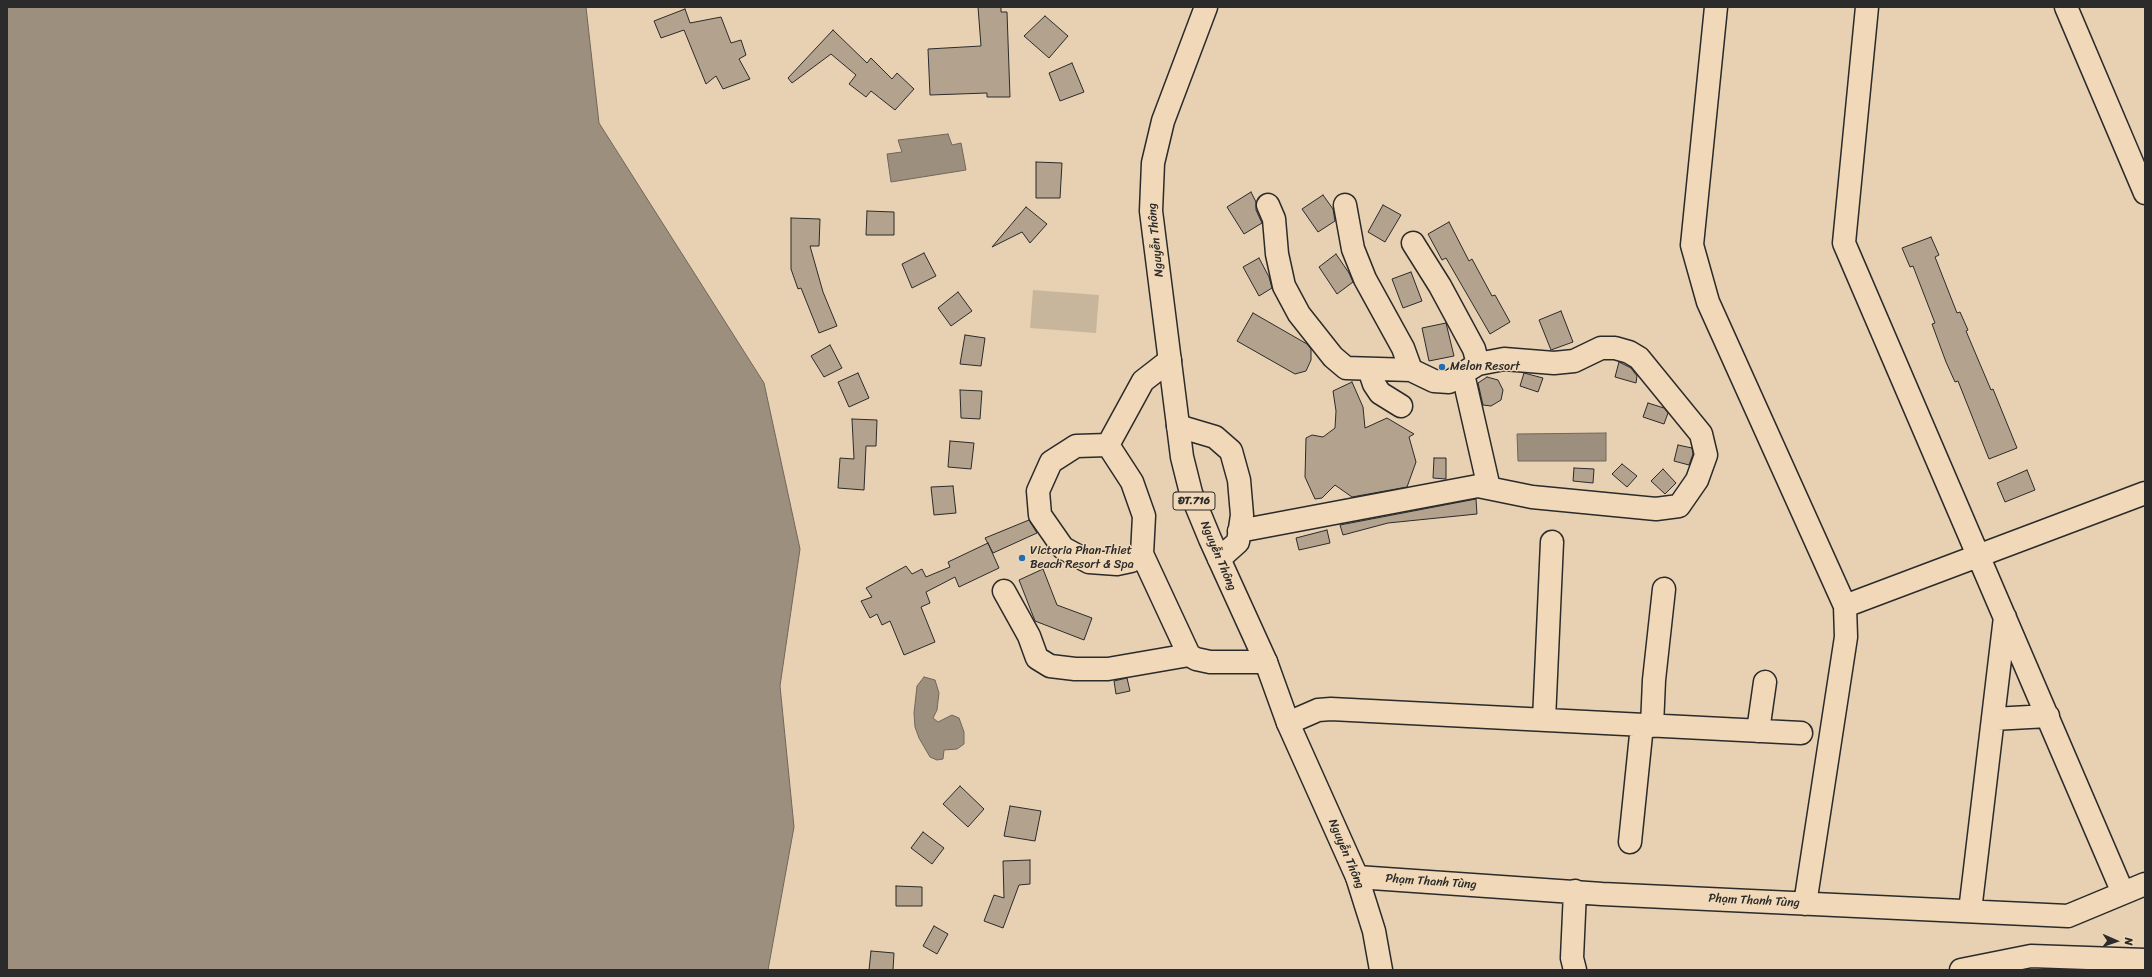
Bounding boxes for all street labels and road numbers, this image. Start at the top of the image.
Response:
street label: Nguyễn Thông [1145,202,1167,278]
road number: ĐT.716 [1173,492,1215,510]
street label: Nguyễn Thông [1197,519,1239,593]
street label: Nguyễn Thông [1325,817,1367,891]
street label: Phạm Thanh Tùng [1385,872,1477,892]
street label: Phạm Thanh Tùng [1708,891,1800,911]

